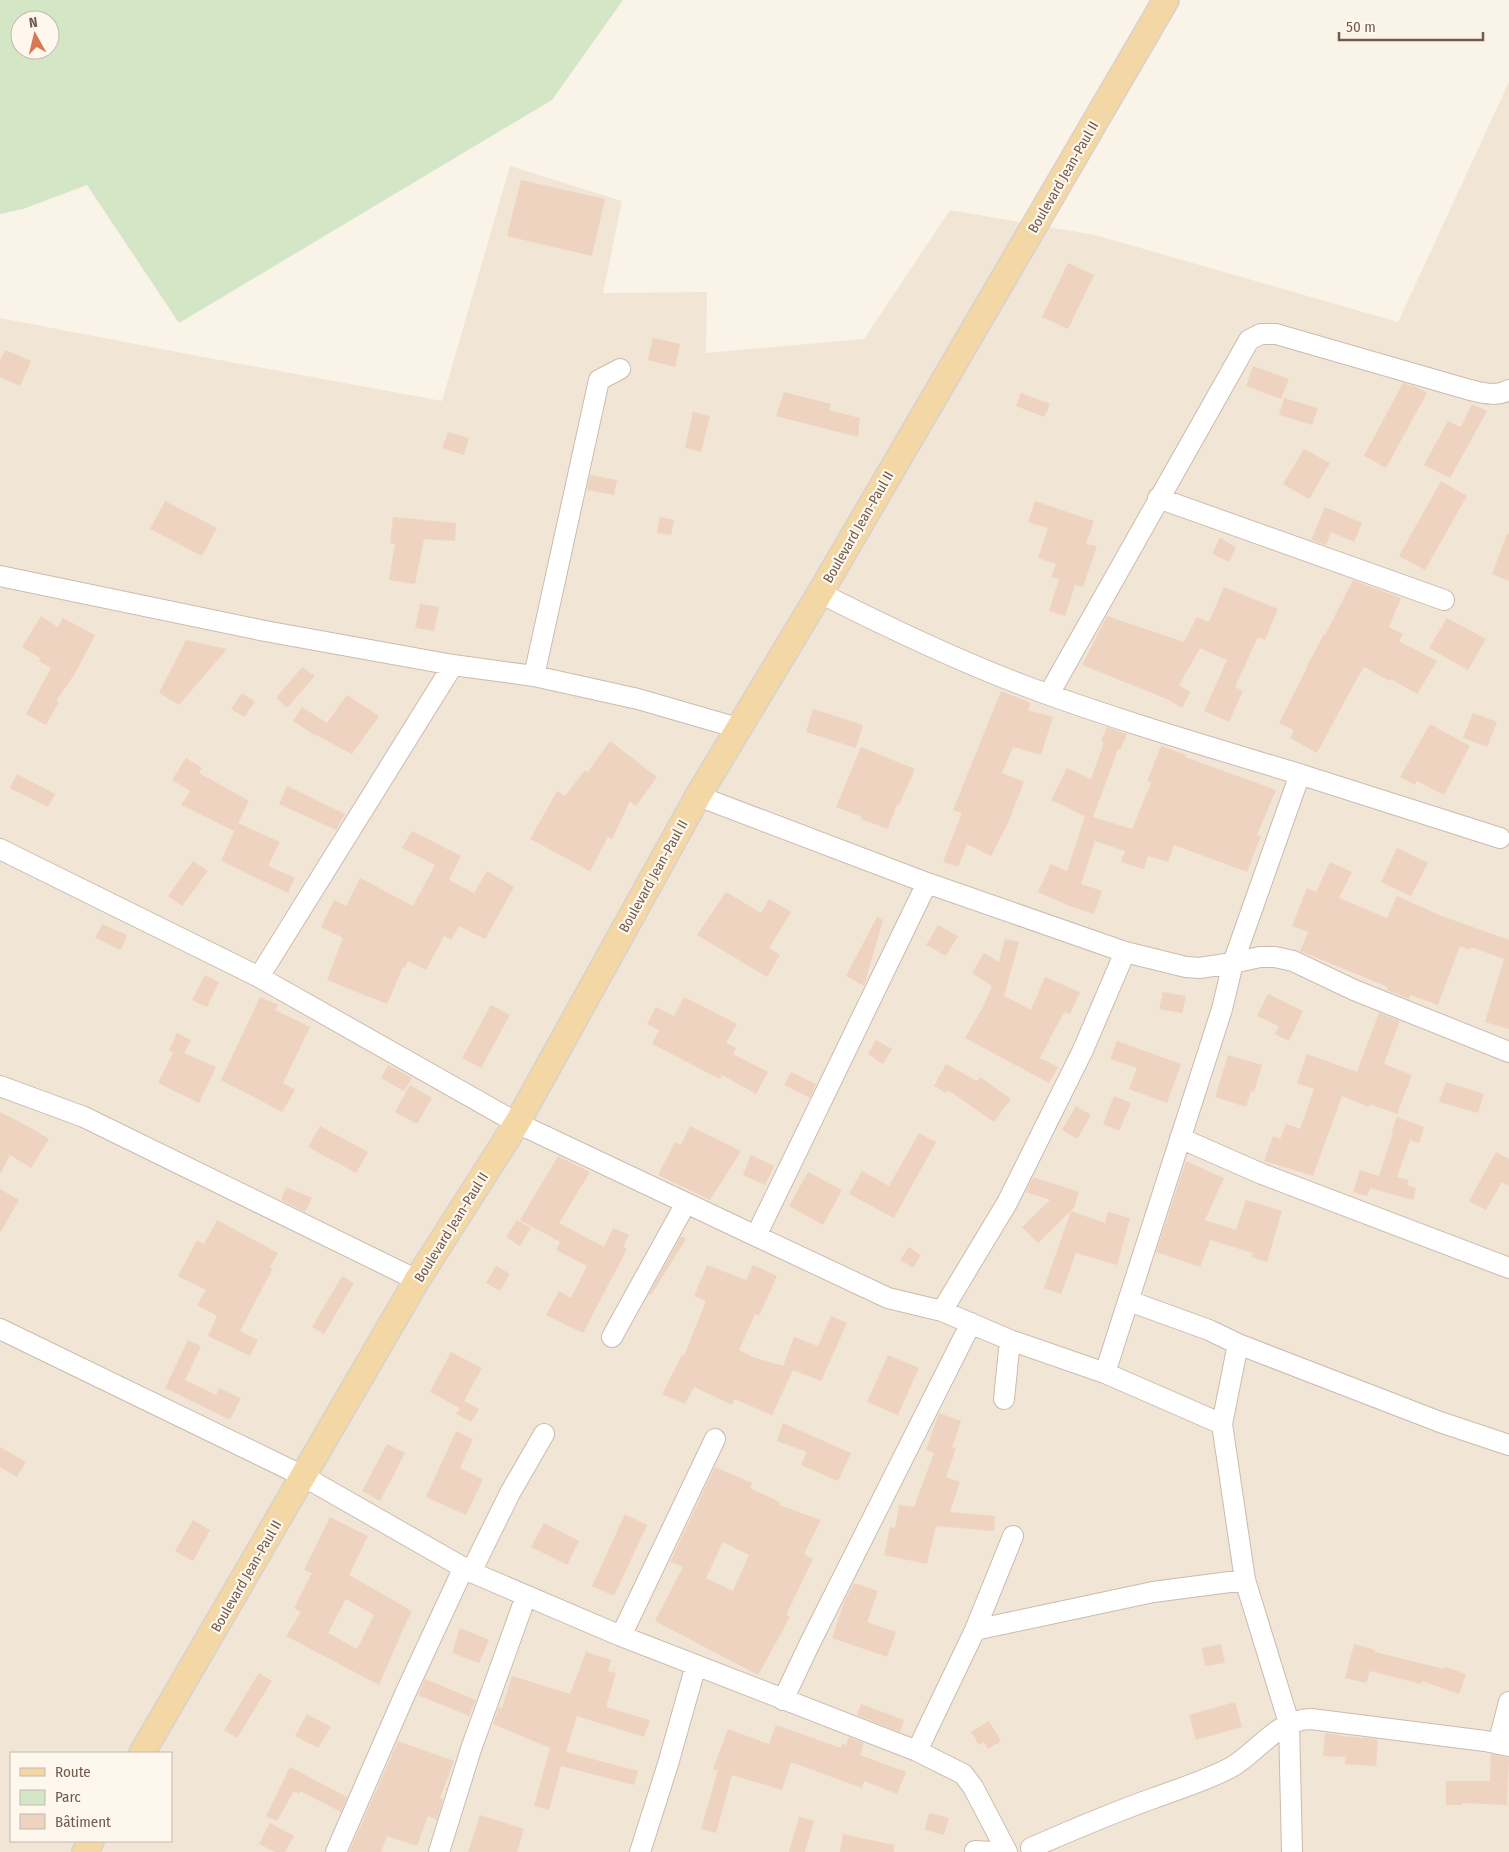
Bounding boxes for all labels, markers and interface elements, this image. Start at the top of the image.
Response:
north arrow [10,10,60,60]
scale bar [1339,10,1483,42]
text: N [28,14,39,32]
text: 50 m [1346,18,1376,36]
street label: Boulevard Jean-Paul II [1025,118,1102,236]
street label: Boulevard Jean-Paul II [820,468,897,586]
street label: Boulevard Jean-Paul II [615,817,691,936]
street label: Boulevard Jean-Paul II [411,1169,492,1285]
street label: Boulevard Jean-Paul II [208,1517,285,1635]
legend [10,1752,172,1842]
text: Route [55,1763,91,1781]
text: Parc [55,1788,81,1806]
text: Bâtiment [55,1813,111,1831]

